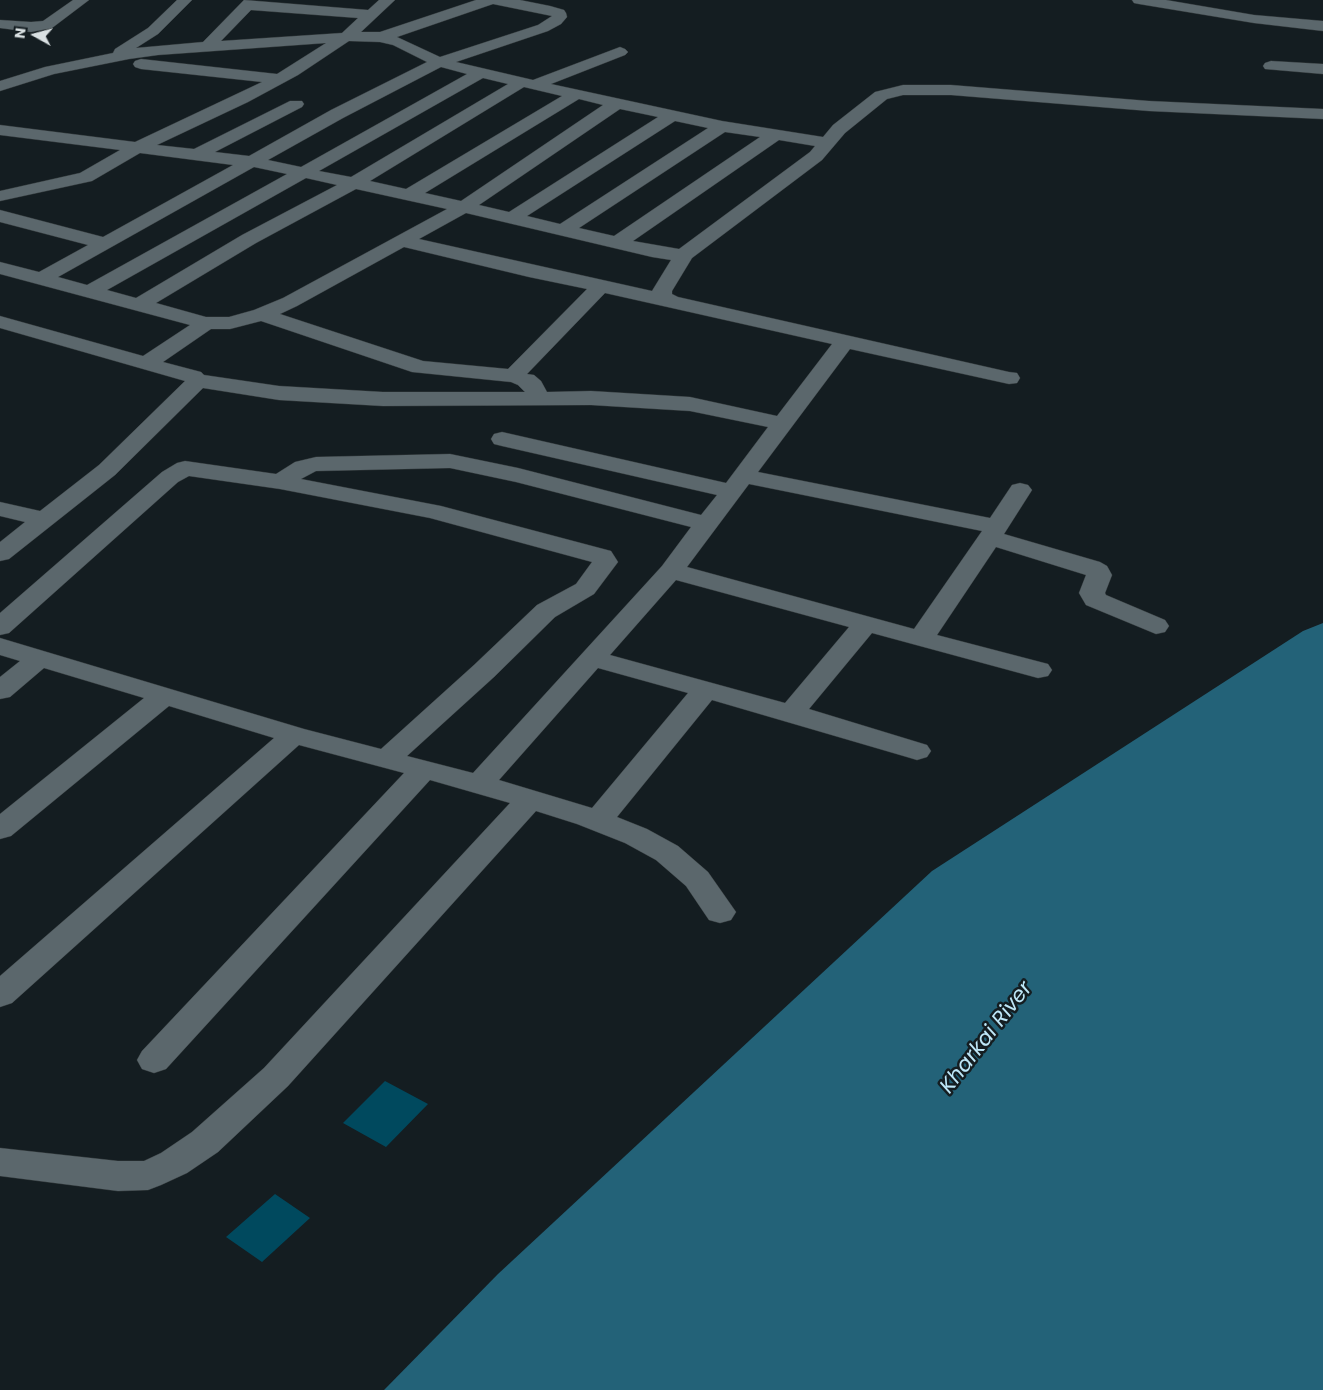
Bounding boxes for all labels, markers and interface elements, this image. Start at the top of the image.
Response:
north arrow [10,10,60,60]
text: N [10,27,31,40]
water label: Kharkai River [935,977,1039,1099]

